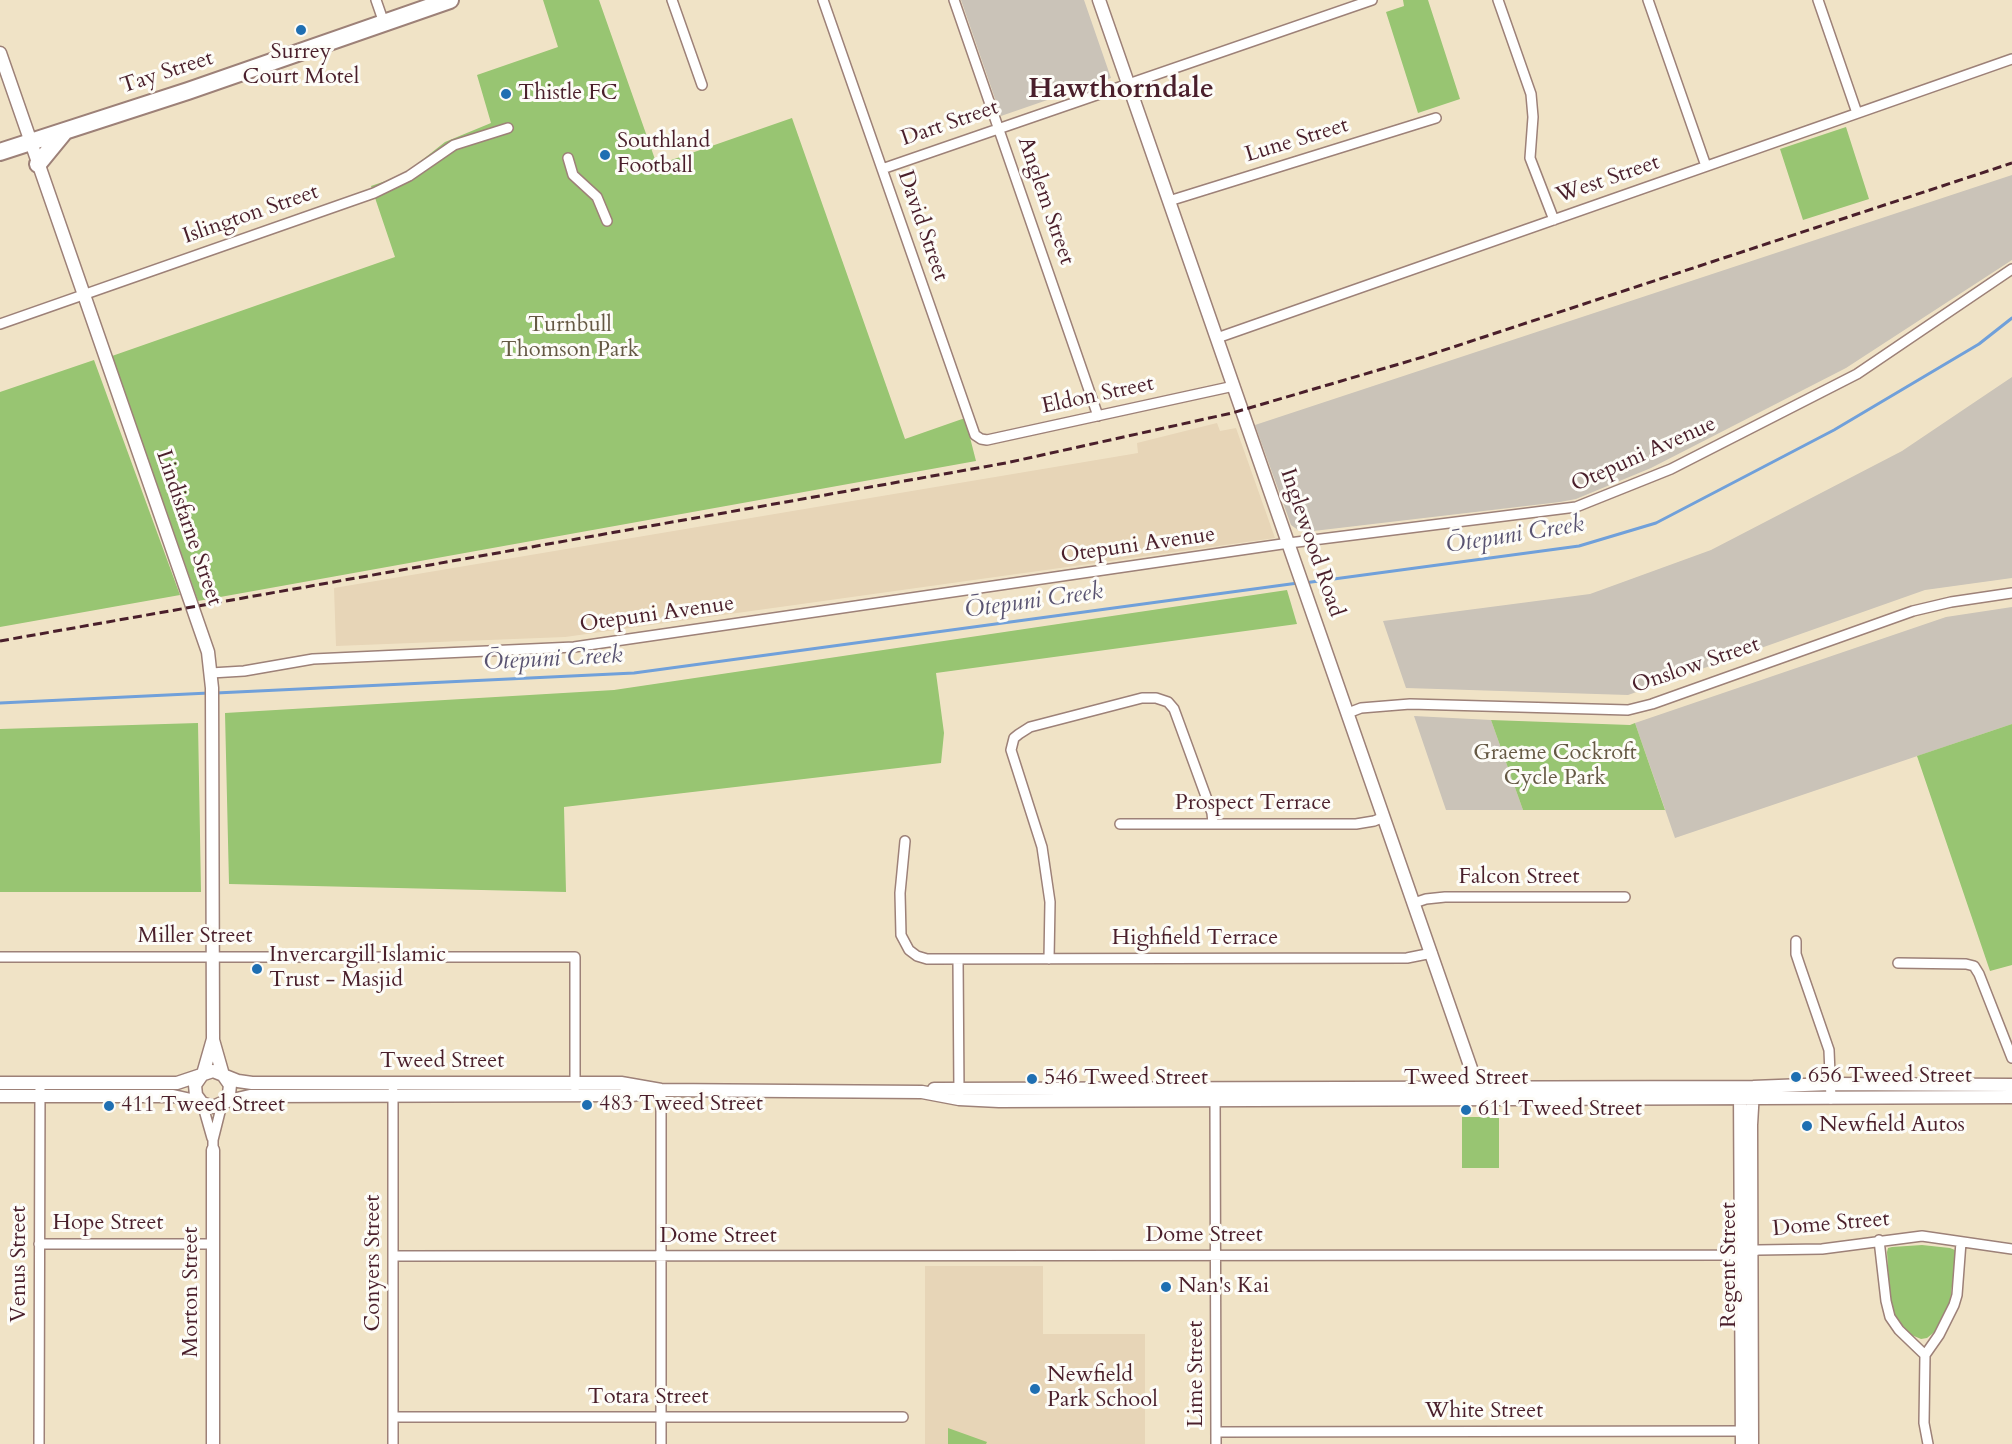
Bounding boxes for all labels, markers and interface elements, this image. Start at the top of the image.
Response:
marker: Surrey Court Motel [294,23,308,37]
place label: Surrey Court Motel [243,40,359,92]
street label: Tay Street [117,46,217,100]
district label: Hawthorndale [1028,74,1214,108]
place label: Thistle FC [518,81,618,107]
marker: Thistle FC [499,87,513,101]
street label: Dart Street [898,95,1002,153]
street label: Lune Street [1242,113,1352,169]
place label: Southland Football [617,129,710,180]
street label: Anglem Street [1011,134,1079,268]
marker: Southland Football [598,148,612,162]
street label: West Street [1553,150,1663,210]
street label: David Street [891,167,953,285]
street label: Islington Street [180,179,322,251]
park label: Turnbull Thomson Park [501,313,639,364]
street label: Eldon Street [1039,371,1157,421]
street label: Otepuni Avenue [1568,411,1720,499]
street label: Lindisfarne Street [149,447,227,609]
street label: Inglewood Road [1273,465,1349,621]
water label: Ōtepuni Creek [1444,511,1586,561]
street label: Otepuni Avenue [1059,522,1217,570]
water label: Ōtepuni Creek [963,578,1105,626]
street label: Otepuni Avenue [578,591,736,639]
street label: Onslow Street [1629,632,1763,700]
water label: Ōtepuni Creek [483,642,623,678]
park label: Graeme Cockroft Cycle Park [1473,741,1637,792]
street label: Prospect Terrace [1175,791,1331,817]
street label: Falcon Street [1459,865,1579,891]
street label: Miller Street [138,924,252,950]
street label: Highfield Terrace [1112,926,1278,952]
place label: Invercargill Islamic Trust - Masjid [269,943,446,994]
marker: Invercargill Islamic Trust - Masjid [250,962,264,976]
street label: Tweed Street [380,1049,504,1075]
place label: 656 Tweed Street [1808,1064,1972,1090]
place label: 546 Tweed Street [1044,1066,1208,1092]
street label: Tweed Street [1404,1066,1528,1092]
marker: 656 Tweed Street [1789,1070,1803,1084]
marker: 546 Tweed Street [1025,1072,1039,1086]
place label: 483 Tweed Street [599,1092,763,1118]
place label: 411 Tweed Street [121,1093,285,1119]
place label: 611 Tweed Street [1478,1097,1642,1123]
marker: 483 Tweed Street [580,1098,594,1112]
marker: 411 Tweed Street [102,1099,116,1113]
marker: 611 Tweed Street [1459,1103,1473,1117]
place label: Newfield Autos [1819,1113,1965,1139]
marker: Newfield Autos [1800,1119,1814,1133]
street label: Conyers Street [361,1194,387,1332]
street label: Regent Street [1717,1202,1743,1328]
street label: Venus Street [7,1206,33,1322]
street label: Dome Street [1771,1207,1891,1243]
street label: Hope Street [53,1211,163,1237]
street label: Dome Street [1145,1223,1263,1249]
street label: Dome Street [659,1224,777,1250]
street label: Morton Street [179,1227,205,1357]
place label: Nan's Kai [1178,1274,1269,1300]
marker: Nan's Kai [1159,1280,1173,1294]
street label: Lime Street [1184,1321,1210,1427]
place label: Newfield Park School [1047,1363,1158,1414]
marker: Newfield Park School [1028,1382,1042,1396]
street label: Totara Street [588,1385,708,1411]
street label: White Street [1425,1399,1543,1425]

